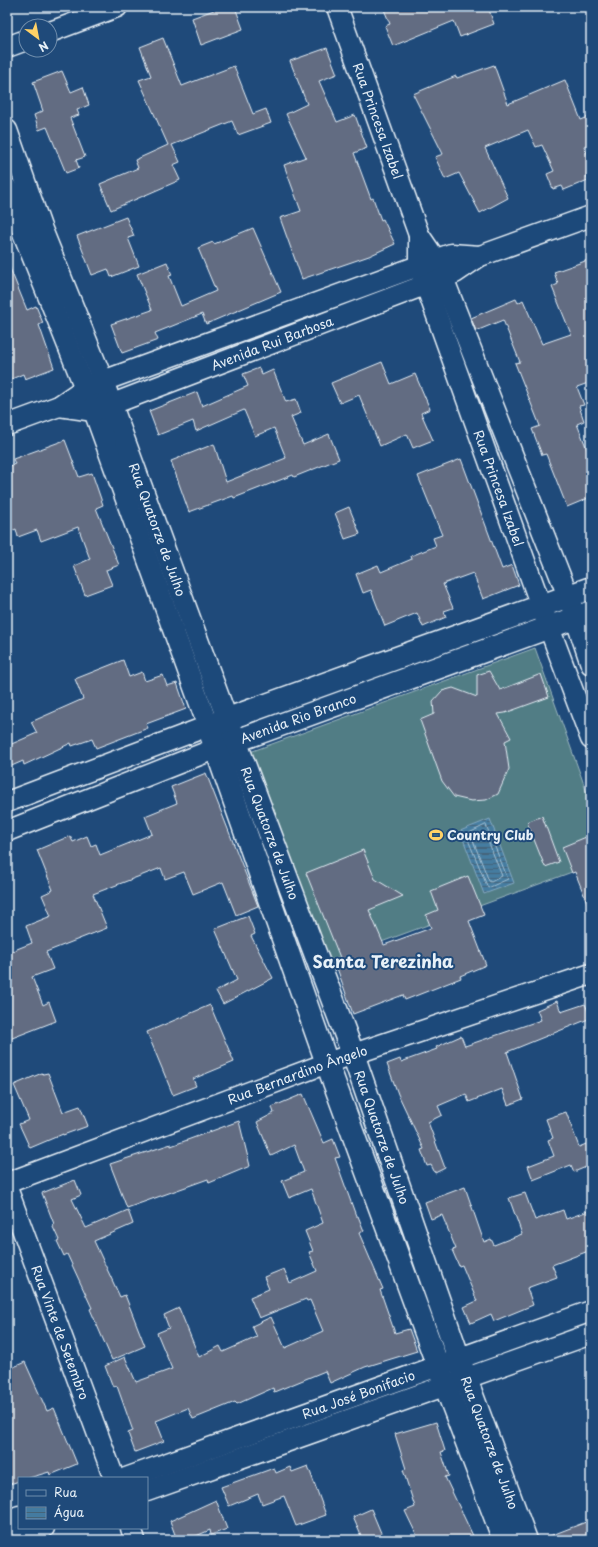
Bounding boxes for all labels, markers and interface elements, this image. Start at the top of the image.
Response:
north arrow [18,18,58,58]
text: N [35,37,52,57]
street label: Rua Princesa Izabel [349,60,408,181]
street label: Avenida Rui Barbosa [208,310,337,375]
street label: Rua Princesa Izabel [470,427,529,549]
street label: Rua Quatorze de Julho [125,460,191,599]
street label: Avenida Rio Branco [237,688,359,748]
street label: Rua Quatorze de Julho [237,764,304,902]
place label: Country Club [447,825,534,844]
sports icon: Country Club [428,827,444,843]
district label: Santa Terezinha [312,948,454,974]
street label: Rua Bernardino Ângelo [225,1040,370,1108]
street label: Rua Quatorze de Julho [350,1067,414,1207]
street label: Rua Vinte de Setembro [27,1262,94,1402]
street label: Rua José Bonifacio [299,1365,417,1423]
street label: Rua Quatorze de Julho [457,1373,524,1512]
legend [18,1477,148,1529]
text: Rua [54,1483,78,1501]
text: Água [54,1503,85,1521]

